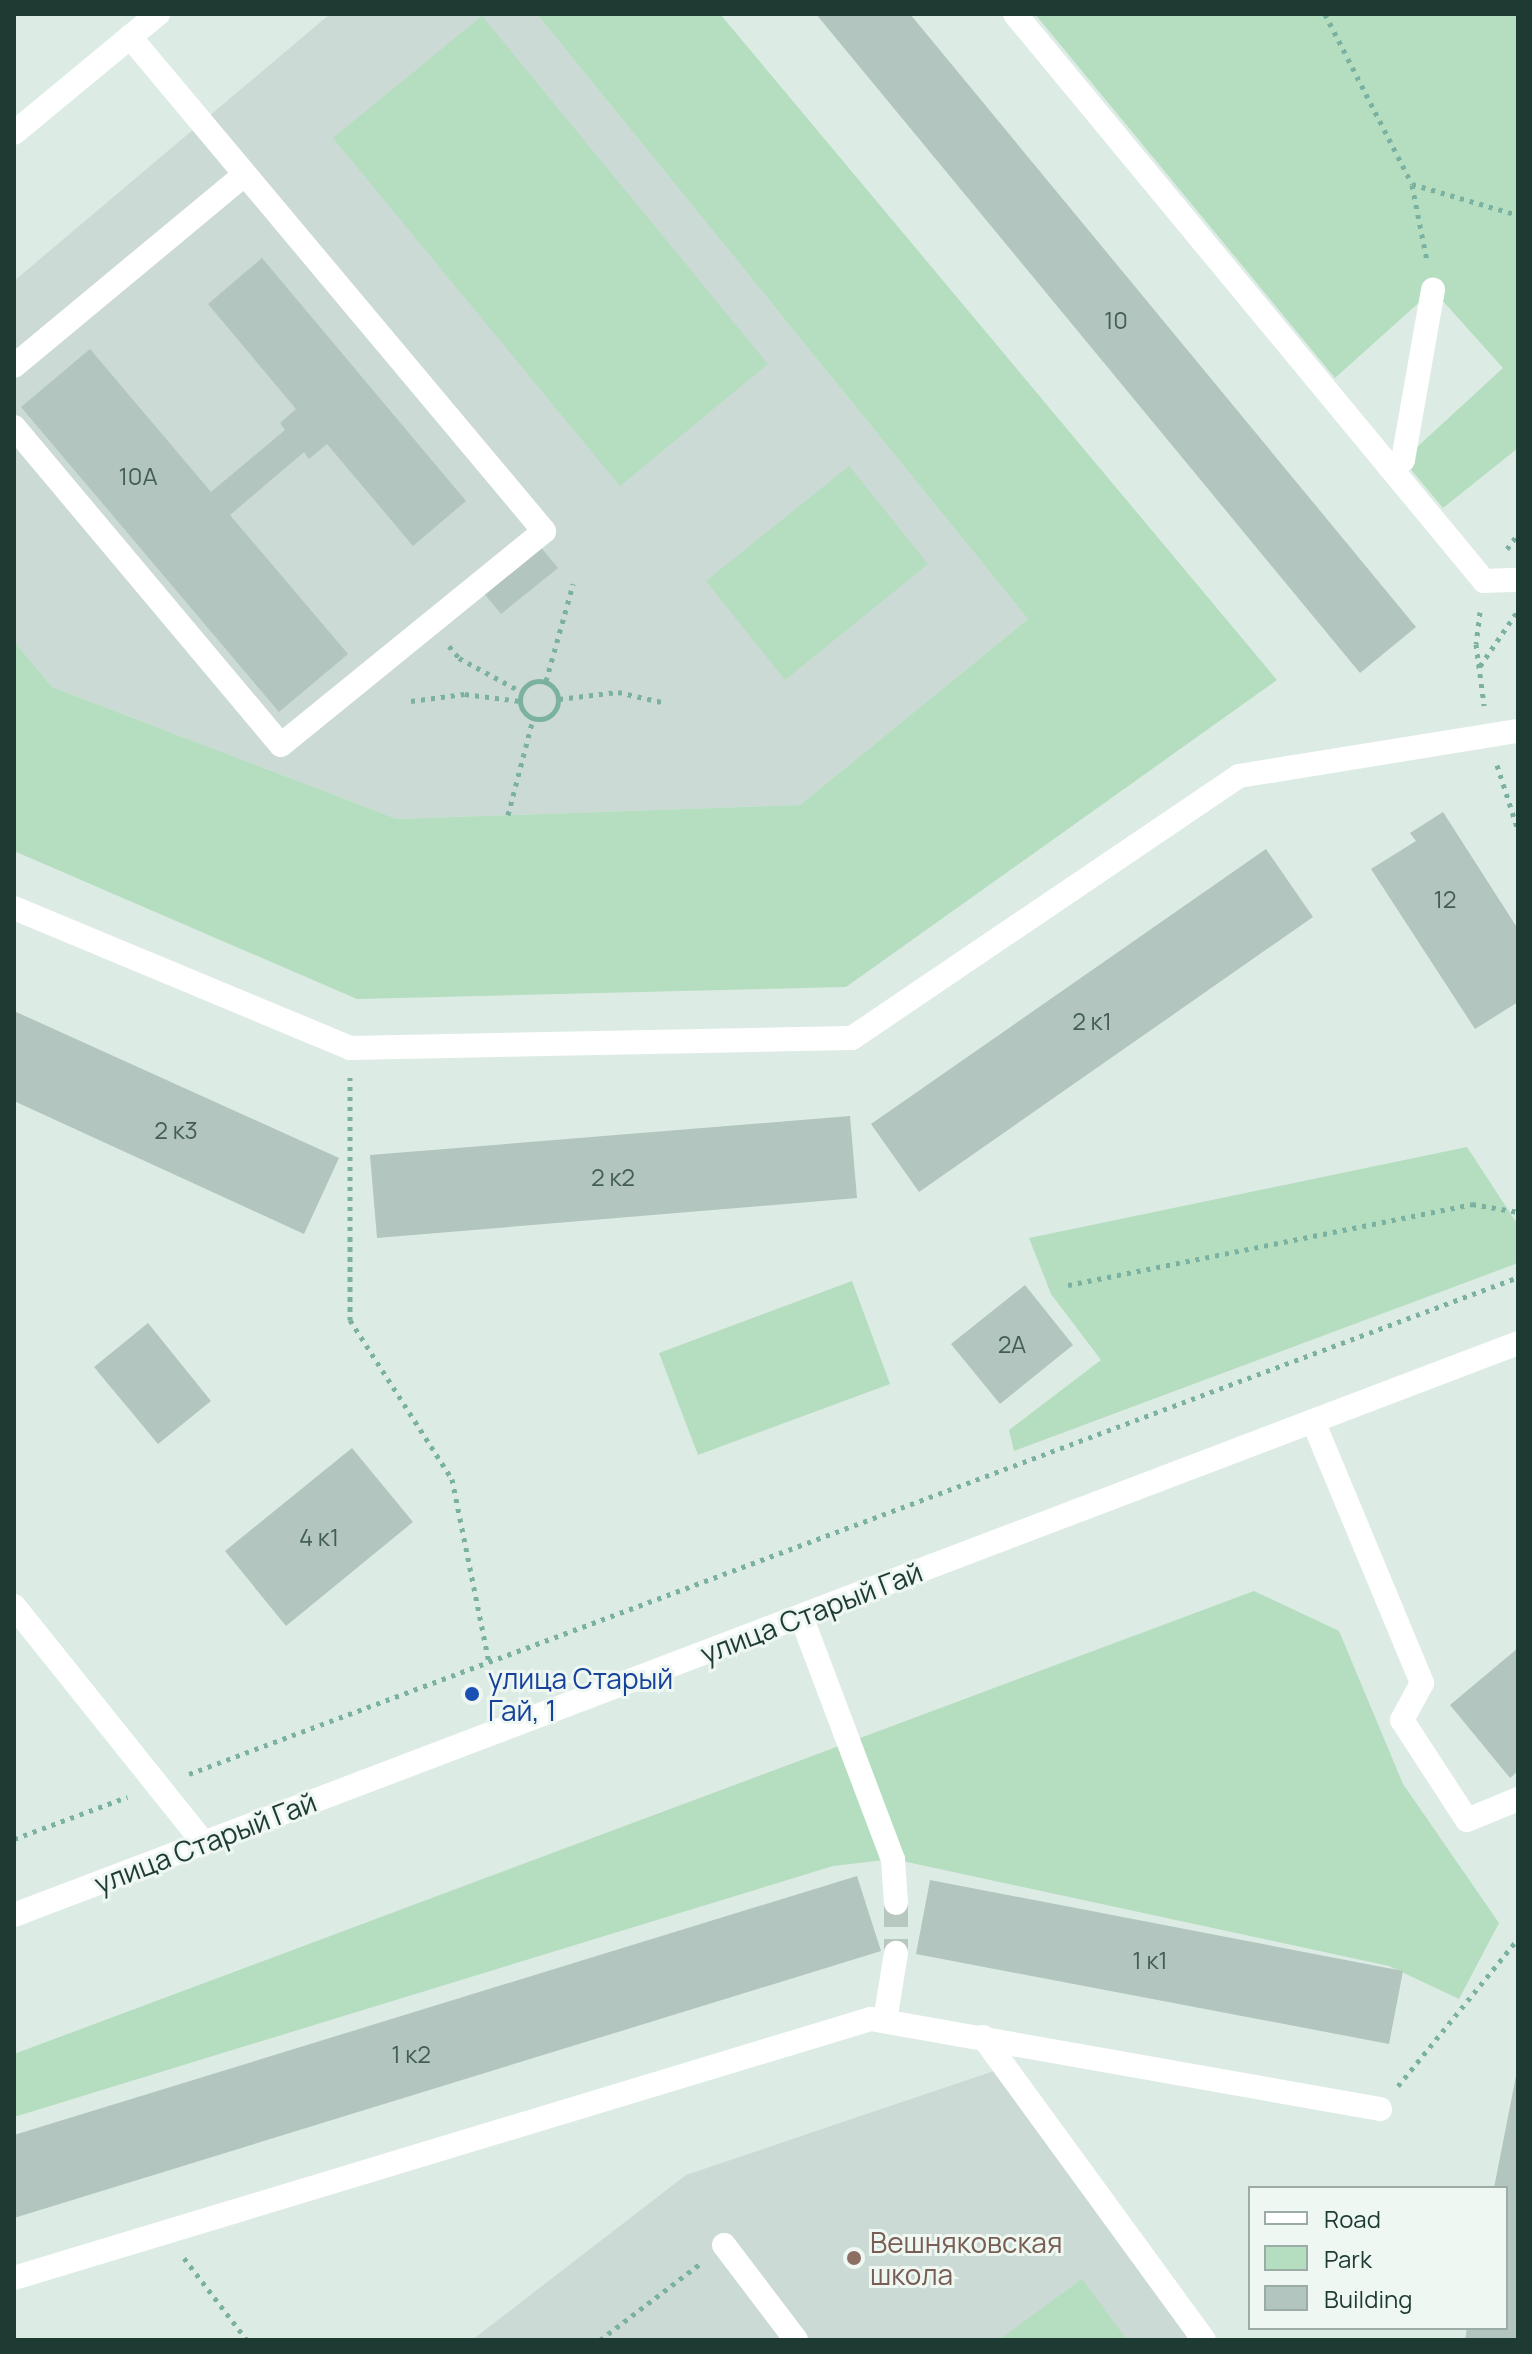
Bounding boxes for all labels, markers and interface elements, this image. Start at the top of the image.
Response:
house number: 10 [1104,306,1128,334]
house number: 10А [118,462,158,490]
house number: 12 [1433,885,1457,913]
house number: 2 к1 [1072,1007,1112,1035]
house number: 2 к3 [154,1116,198,1144]
house number: 2 к2 [591,1163,635,1191]
house number: 2А [998,1330,1026,1358]
house number: 4 к1 [299,1523,339,1551]
street label: улица Старый Гай [695,1554,927,1670]
place label: улица Старый Гай, 1 [488,1661,673,1727]
marker: улица Старый Гай, 1 [463,1685,481,1703]
street label: улица Старый Гай [89,1784,321,1900]
house number: 1 к1 [1132,1946,1168,1974]
house number: 1 к2 [391,2040,431,2068]
legend [1248,2186,1508,2330]
text: Road [1324,2202,1381,2235]
place label: Вешняковская школа [870,2225,1062,2291]
text: Park [1324,2242,1372,2275]
marker: Вешняковская школа [845,2249,863,2267]
text: Building [1324,2282,1412,2315]

